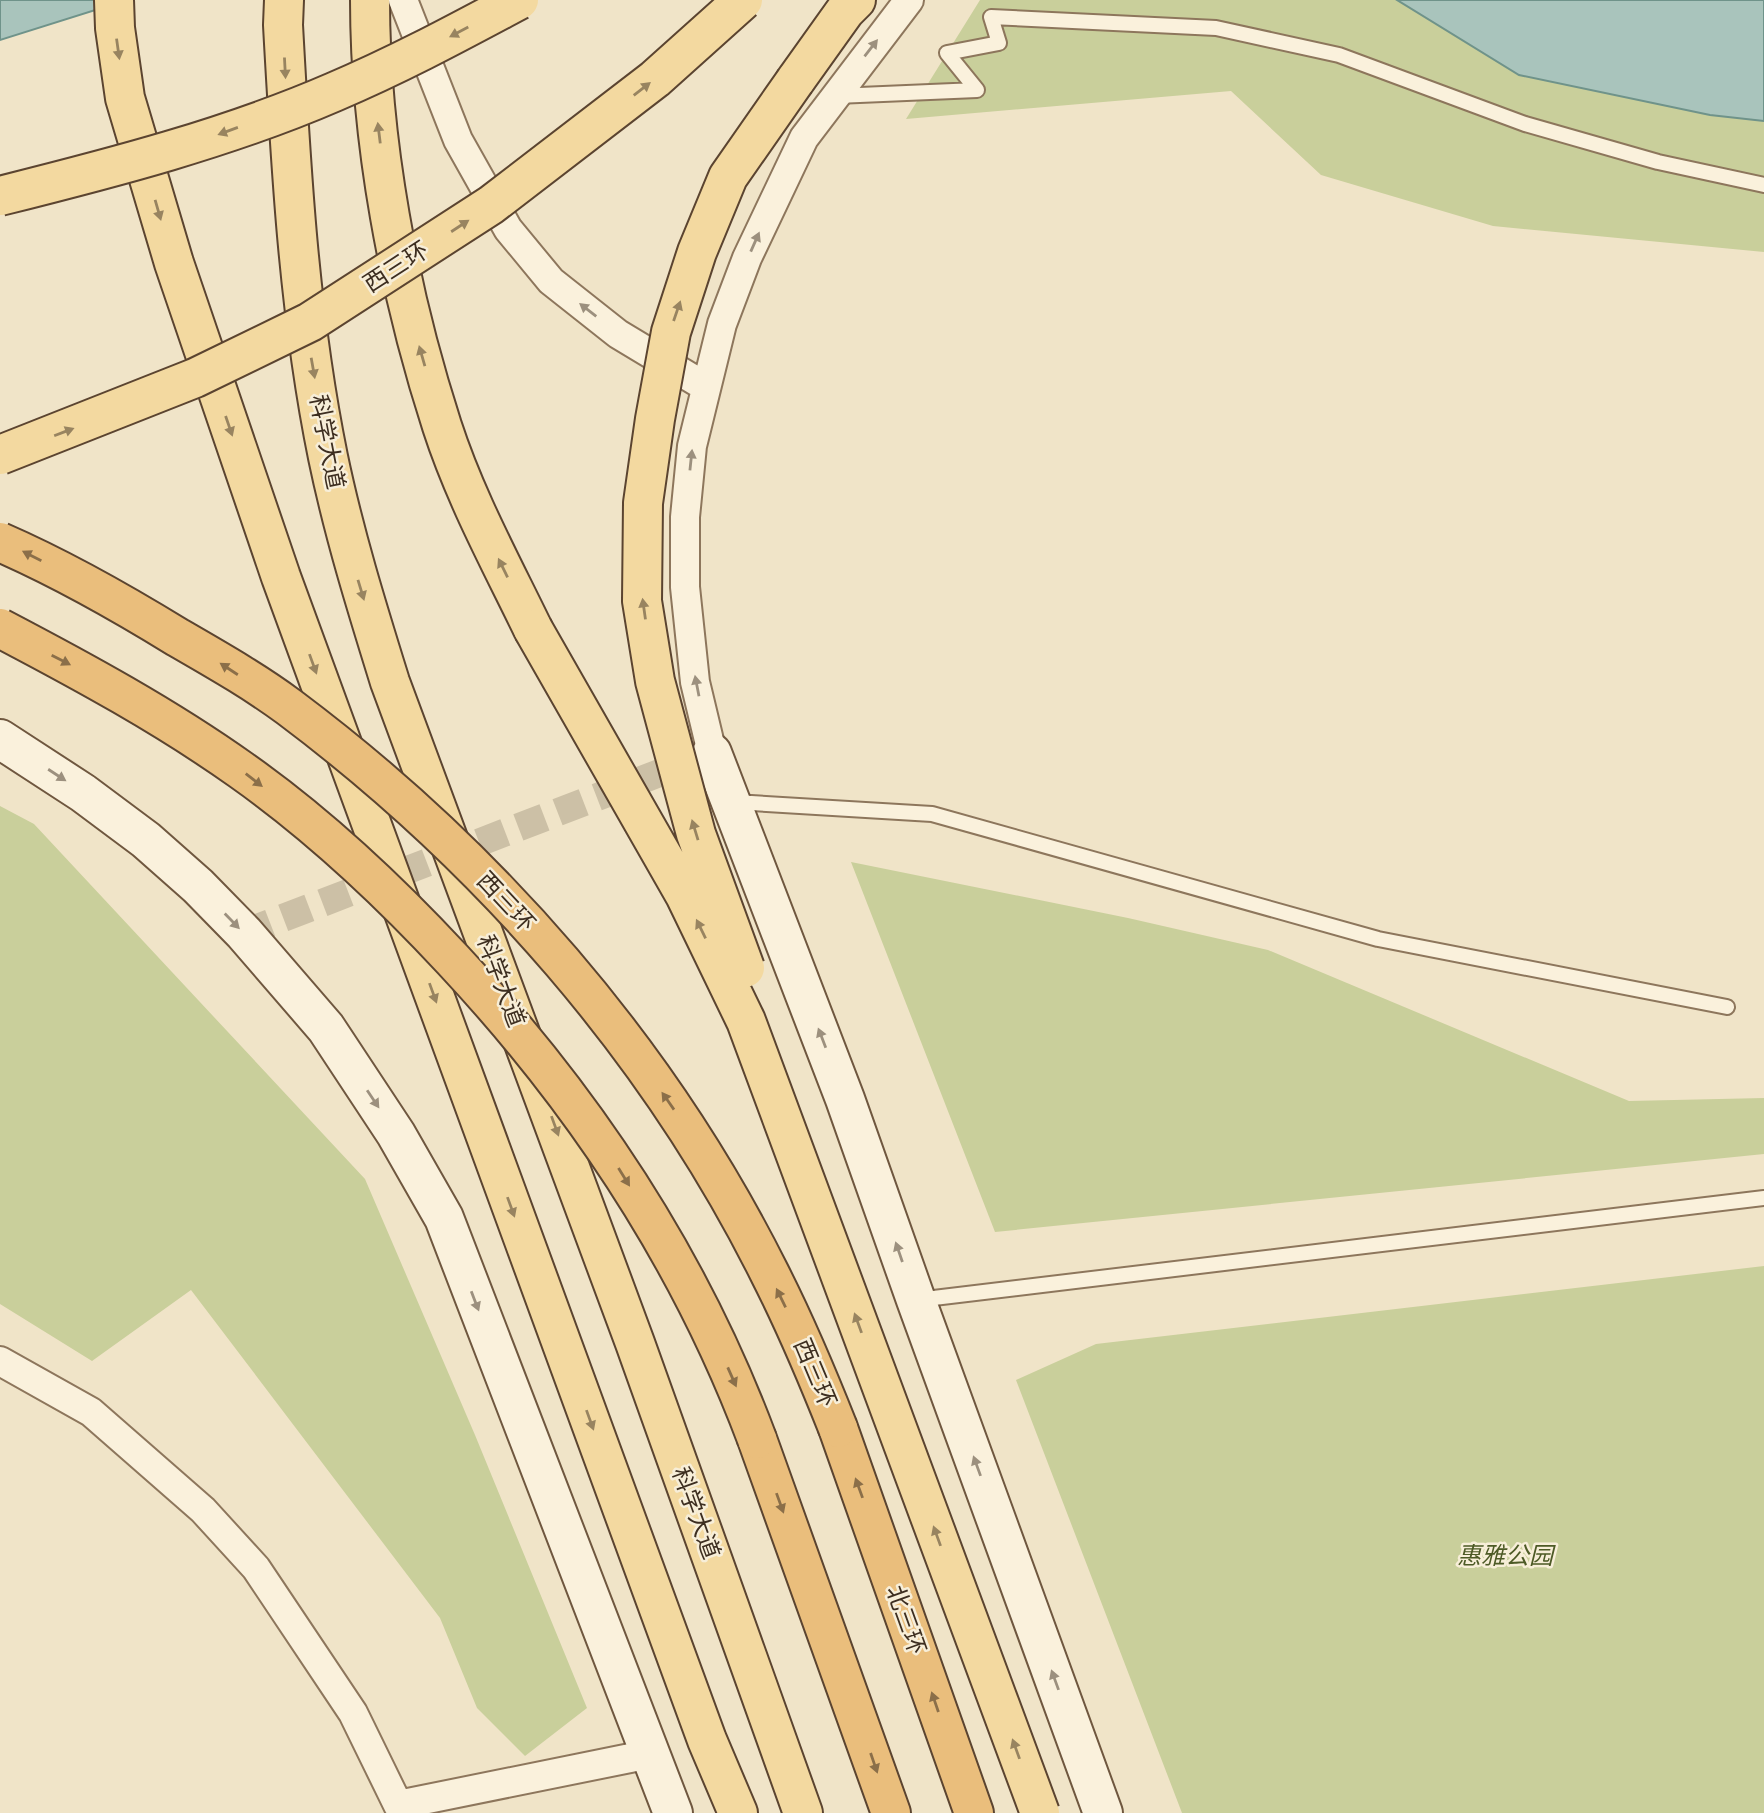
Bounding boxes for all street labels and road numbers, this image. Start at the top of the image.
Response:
street label: 西三环 [357,234,434,299]
street label: 科学大道 [303,392,352,492]
street label: 西三环 [470,865,542,939]
street label: 科学大道 [470,930,532,1031]
street label: 西三环 [787,1334,844,1412]
street label: 科学大道 [665,1462,727,1563]
street label: 北三环 [880,1581,933,1659]

